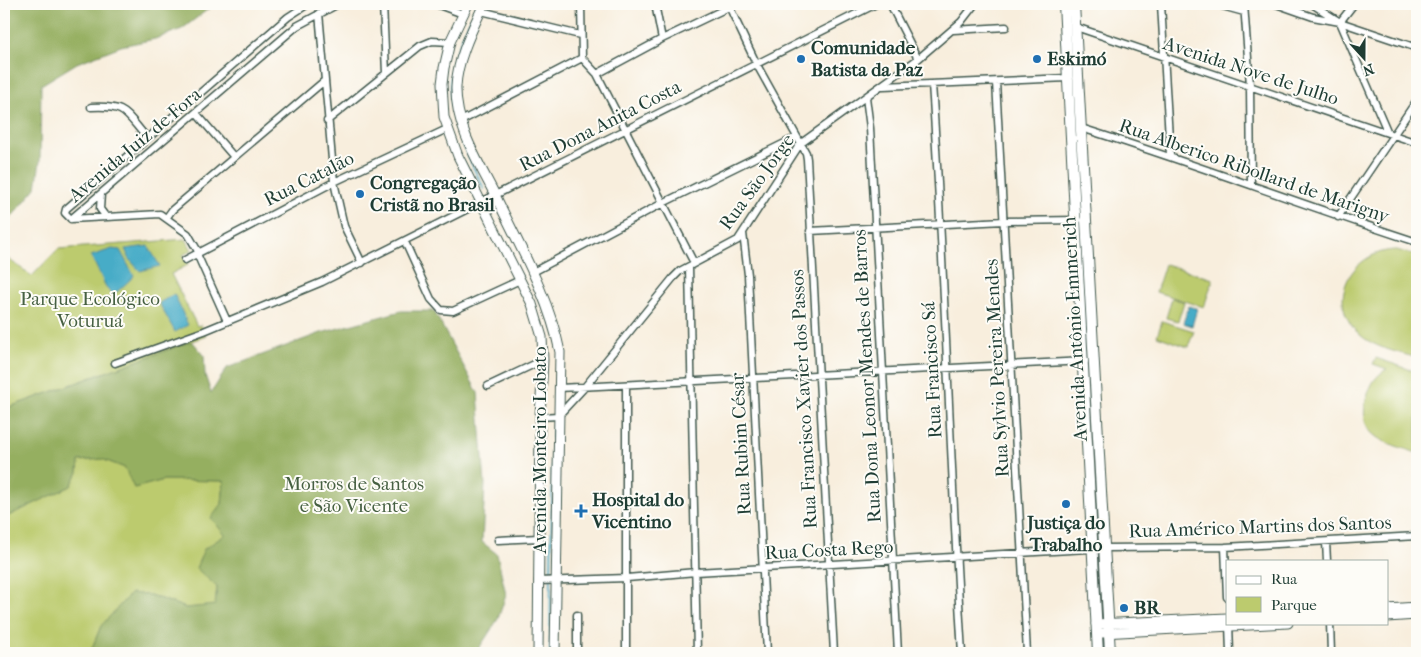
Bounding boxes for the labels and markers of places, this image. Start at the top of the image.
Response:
place label: Comunidade Batista da Paz [811,37,923,81]
place label: Eskimó [1047,48,1107,70]
marker: Comunidade Batista da Paz [795,53,807,65]
marker: Eskimó [1031,53,1043,65]
place label: Congregação Cristã no Brasil [370,172,496,216]
marker: Congregação Cristã no Brasil [354,188,366,200]
place label: Hospital do Vicentino [591,489,684,533]
marker: Justiça do Trabalho [1060,498,1072,510]
marker: Hospital do Vicentino [574,504,588,518]
place label: Justiça do Trabalho [1025,512,1105,556]
place label: BR [1134,597,1161,619]
marker: BR [1118,602,1130,614]

